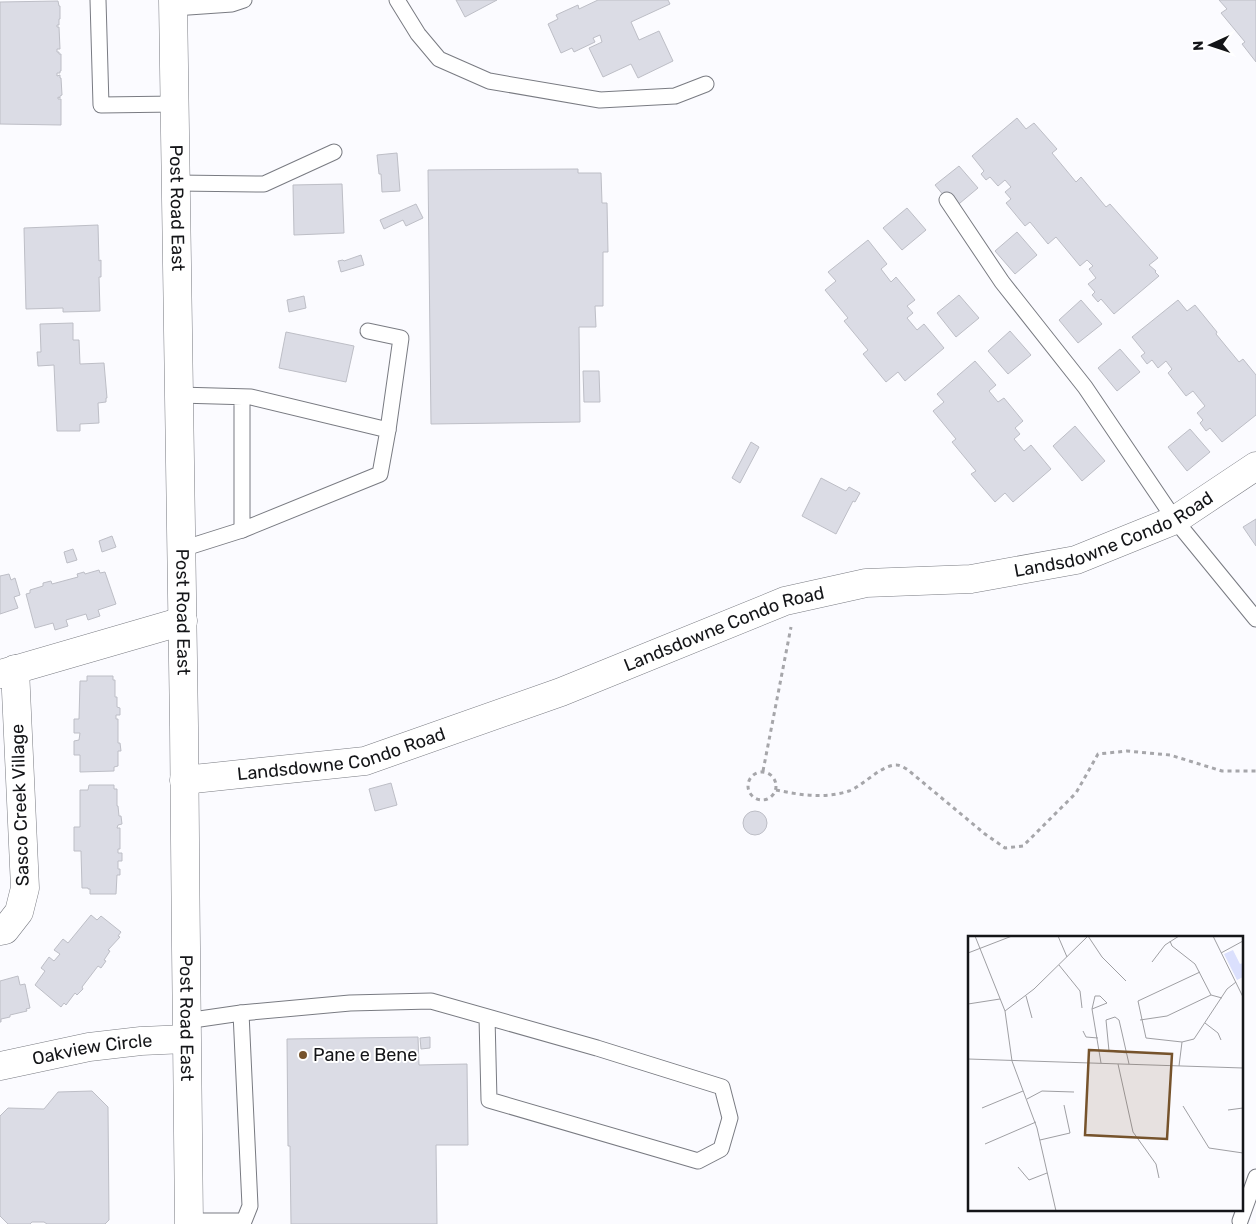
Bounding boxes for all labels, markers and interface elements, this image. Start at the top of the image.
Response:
north arrow [1186,20,1236,70]
text: N [1190,40,1207,51]
street label: Post Road East [165,144,189,271]
street label: Landsdowne Condo Road [1012,487,1217,582]
street label: Post Road East [171,548,195,675]
street label: Landsdowne Condo Road [621,582,826,676]
street label: Sasco Creek Village [6,723,34,887]
street label: Landsdowne Condo Road [236,723,448,785]
inset map [968,936,1244,1212]
street label: Post Road East [175,955,198,1081]
street label: Oakview Circle [30,1030,153,1070]
place label: Pane e Bene [313,1044,417,1066]
marker: Pane e Bene [297,1049,309,1061]

